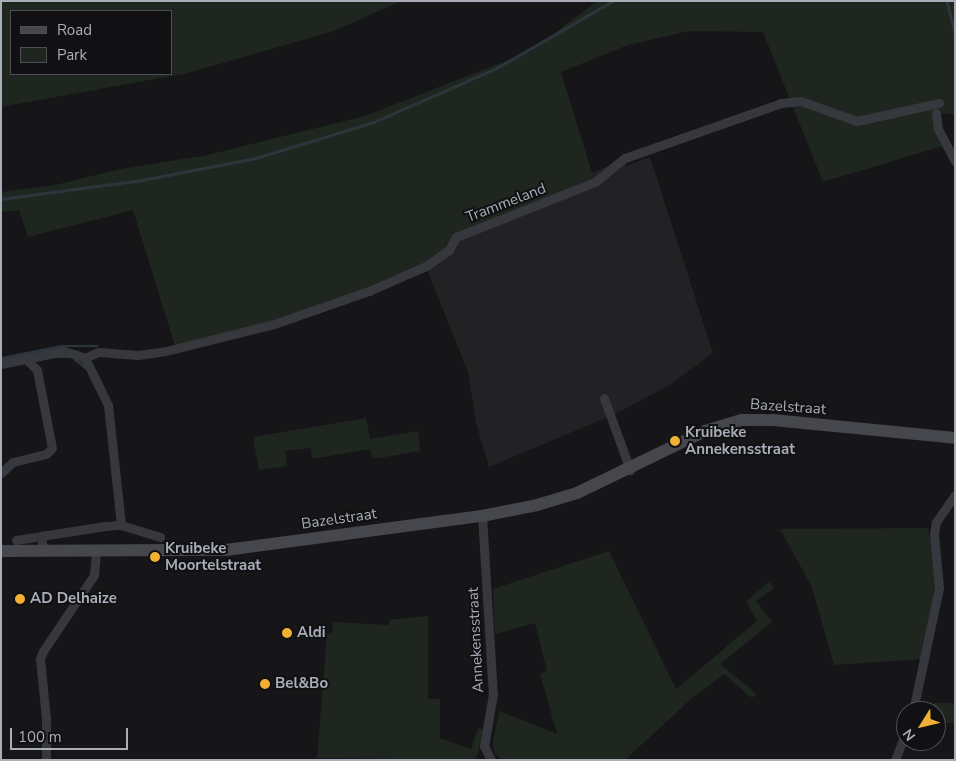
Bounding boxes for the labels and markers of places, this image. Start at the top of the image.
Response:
place label: Kruibeke Annekensstraat [685,423,795,458]
marker: Kruibeke Annekensstraat [669,435,681,447]
place label: Kruibeke Moortelstraat [165,539,261,574]
marker: Kruibeke Moortelstraat [149,551,161,563]
place label: AD Delhaize [30,590,117,608]
marker: AD Delhaize [14,593,26,605]
place label: Aldi [297,624,326,642]
marker: Aldi [281,627,293,639]
place label: Bel&Bo [275,675,328,693]
marker: Bel&Bo [259,678,271,690]

